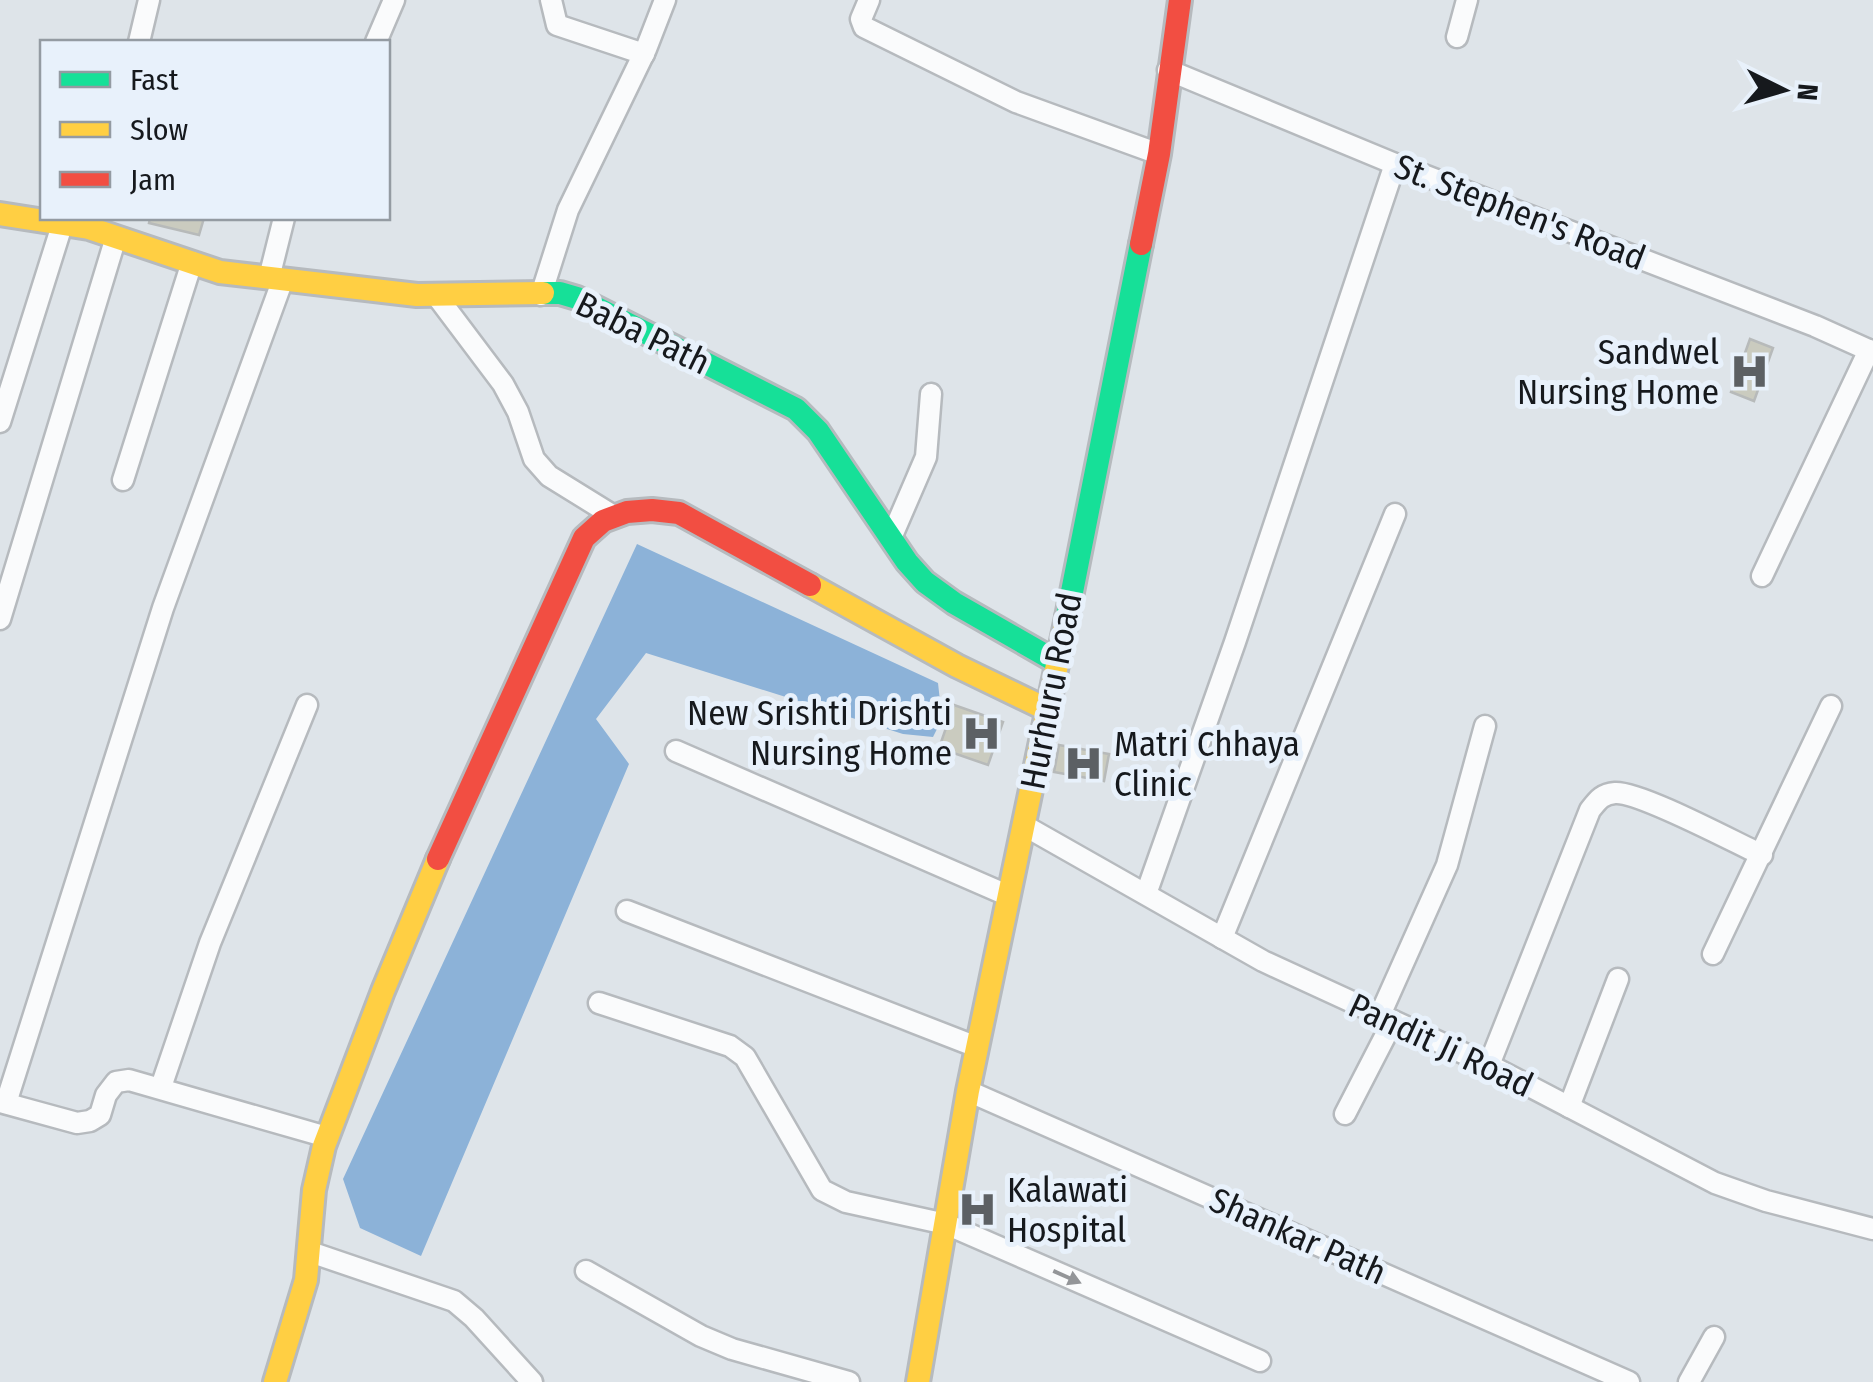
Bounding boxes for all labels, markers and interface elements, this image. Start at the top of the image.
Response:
legend [40,40,390,220]
north arrow [1733,40,1833,140]
text: Fast [130,62,179,98]
text: N [1790,82,1825,102]
text: Slow [130,112,188,148]
street label: St. Stephen's Road [1389,145,1651,279]
text: Jam [130,162,176,198]
street label: Baba Path [569,283,717,383]
place label: Sandwel Nursing Home [1517,331,1719,413]
hospital icon: Sandwel Nursing Home [1728,351,1770,393]
street label: Hurhuru Road [1011,589,1091,793]
place label: New Srishti Drishti Nursing Home [687,692,952,774]
hospital icon: New Srishti Drishti Nursing Home [961,712,1003,754]
place label: Matri Chhaya Clinic [1114,723,1300,805]
hospital icon: Matri Chhaya Clinic [1063,743,1105,785]
street label: Pandit Ji Road [1342,984,1540,1106]
place label: Kalawati Hospital [1007,1169,1128,1251]
street label: Shankar Path [1203,1179,1393,1293]
hospital icon: Kalawati Hospital [956,1189,998,1231]
one-way arrow [1052,1269,1082,1285]

